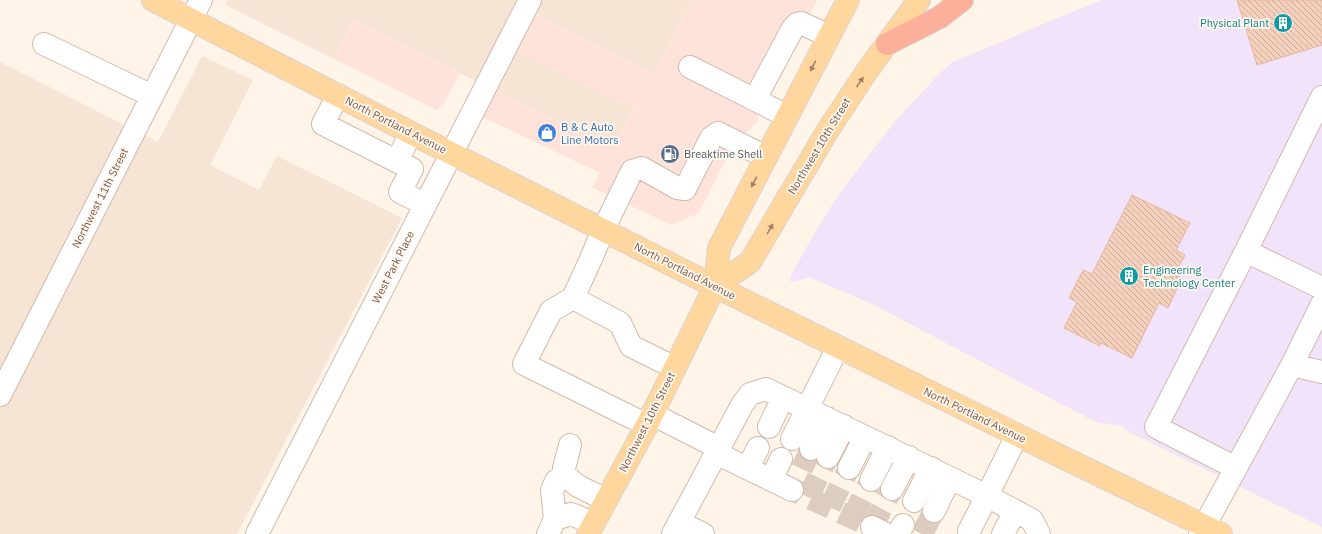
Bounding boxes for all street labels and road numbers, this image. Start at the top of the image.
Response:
street label: North Portland Avenue [343,93,449,157]
street label: Northwest 10th Street [785,95,853,197]
street label: Northwest 11th Street [69,146,131,250]
street label: West Park Place [369,228,417,306]
street label: North Portland Avenue [632,239,738,303]
street label: Northwest 10th Street [616,370,678,474]
street label: North Portland Avenue [922,384,1028,446]

